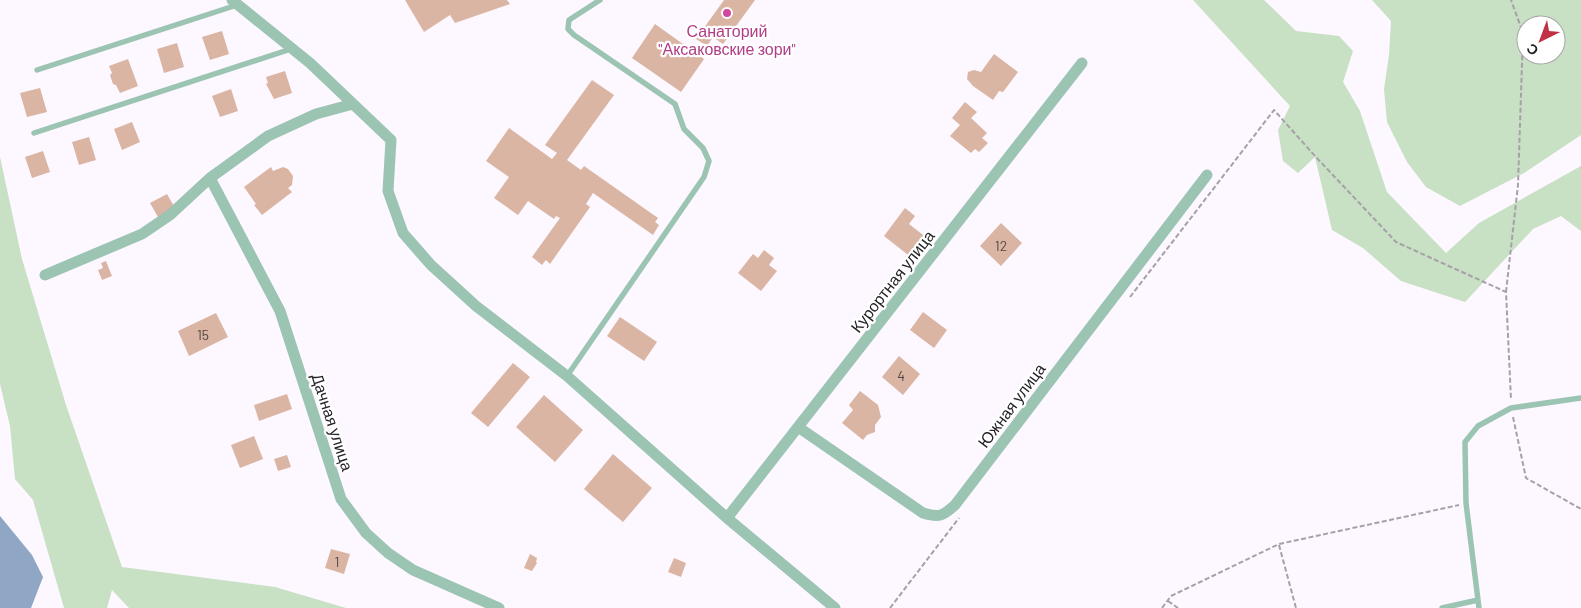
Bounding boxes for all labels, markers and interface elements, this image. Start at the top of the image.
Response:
marker: Санаторий "Аксаковские зори" [721,7,733,19]
north arrow [1516,15,1566,65]
place label: Санаторий "Аксаковские зори" [658,21,796,58]
text: С [1523,40,1541,60]
street label: Курортная улица [846,226,938,336]
house number: 12 [995,237,1007,254]
house number: 15 [197,326,209,343]
street label: Южная улица [973,359,1049,451]
house number: 4 [897,367,905,384]
street label: Дачная улица [308,371,358,473]
house number: 1 [335,553,339,570]

